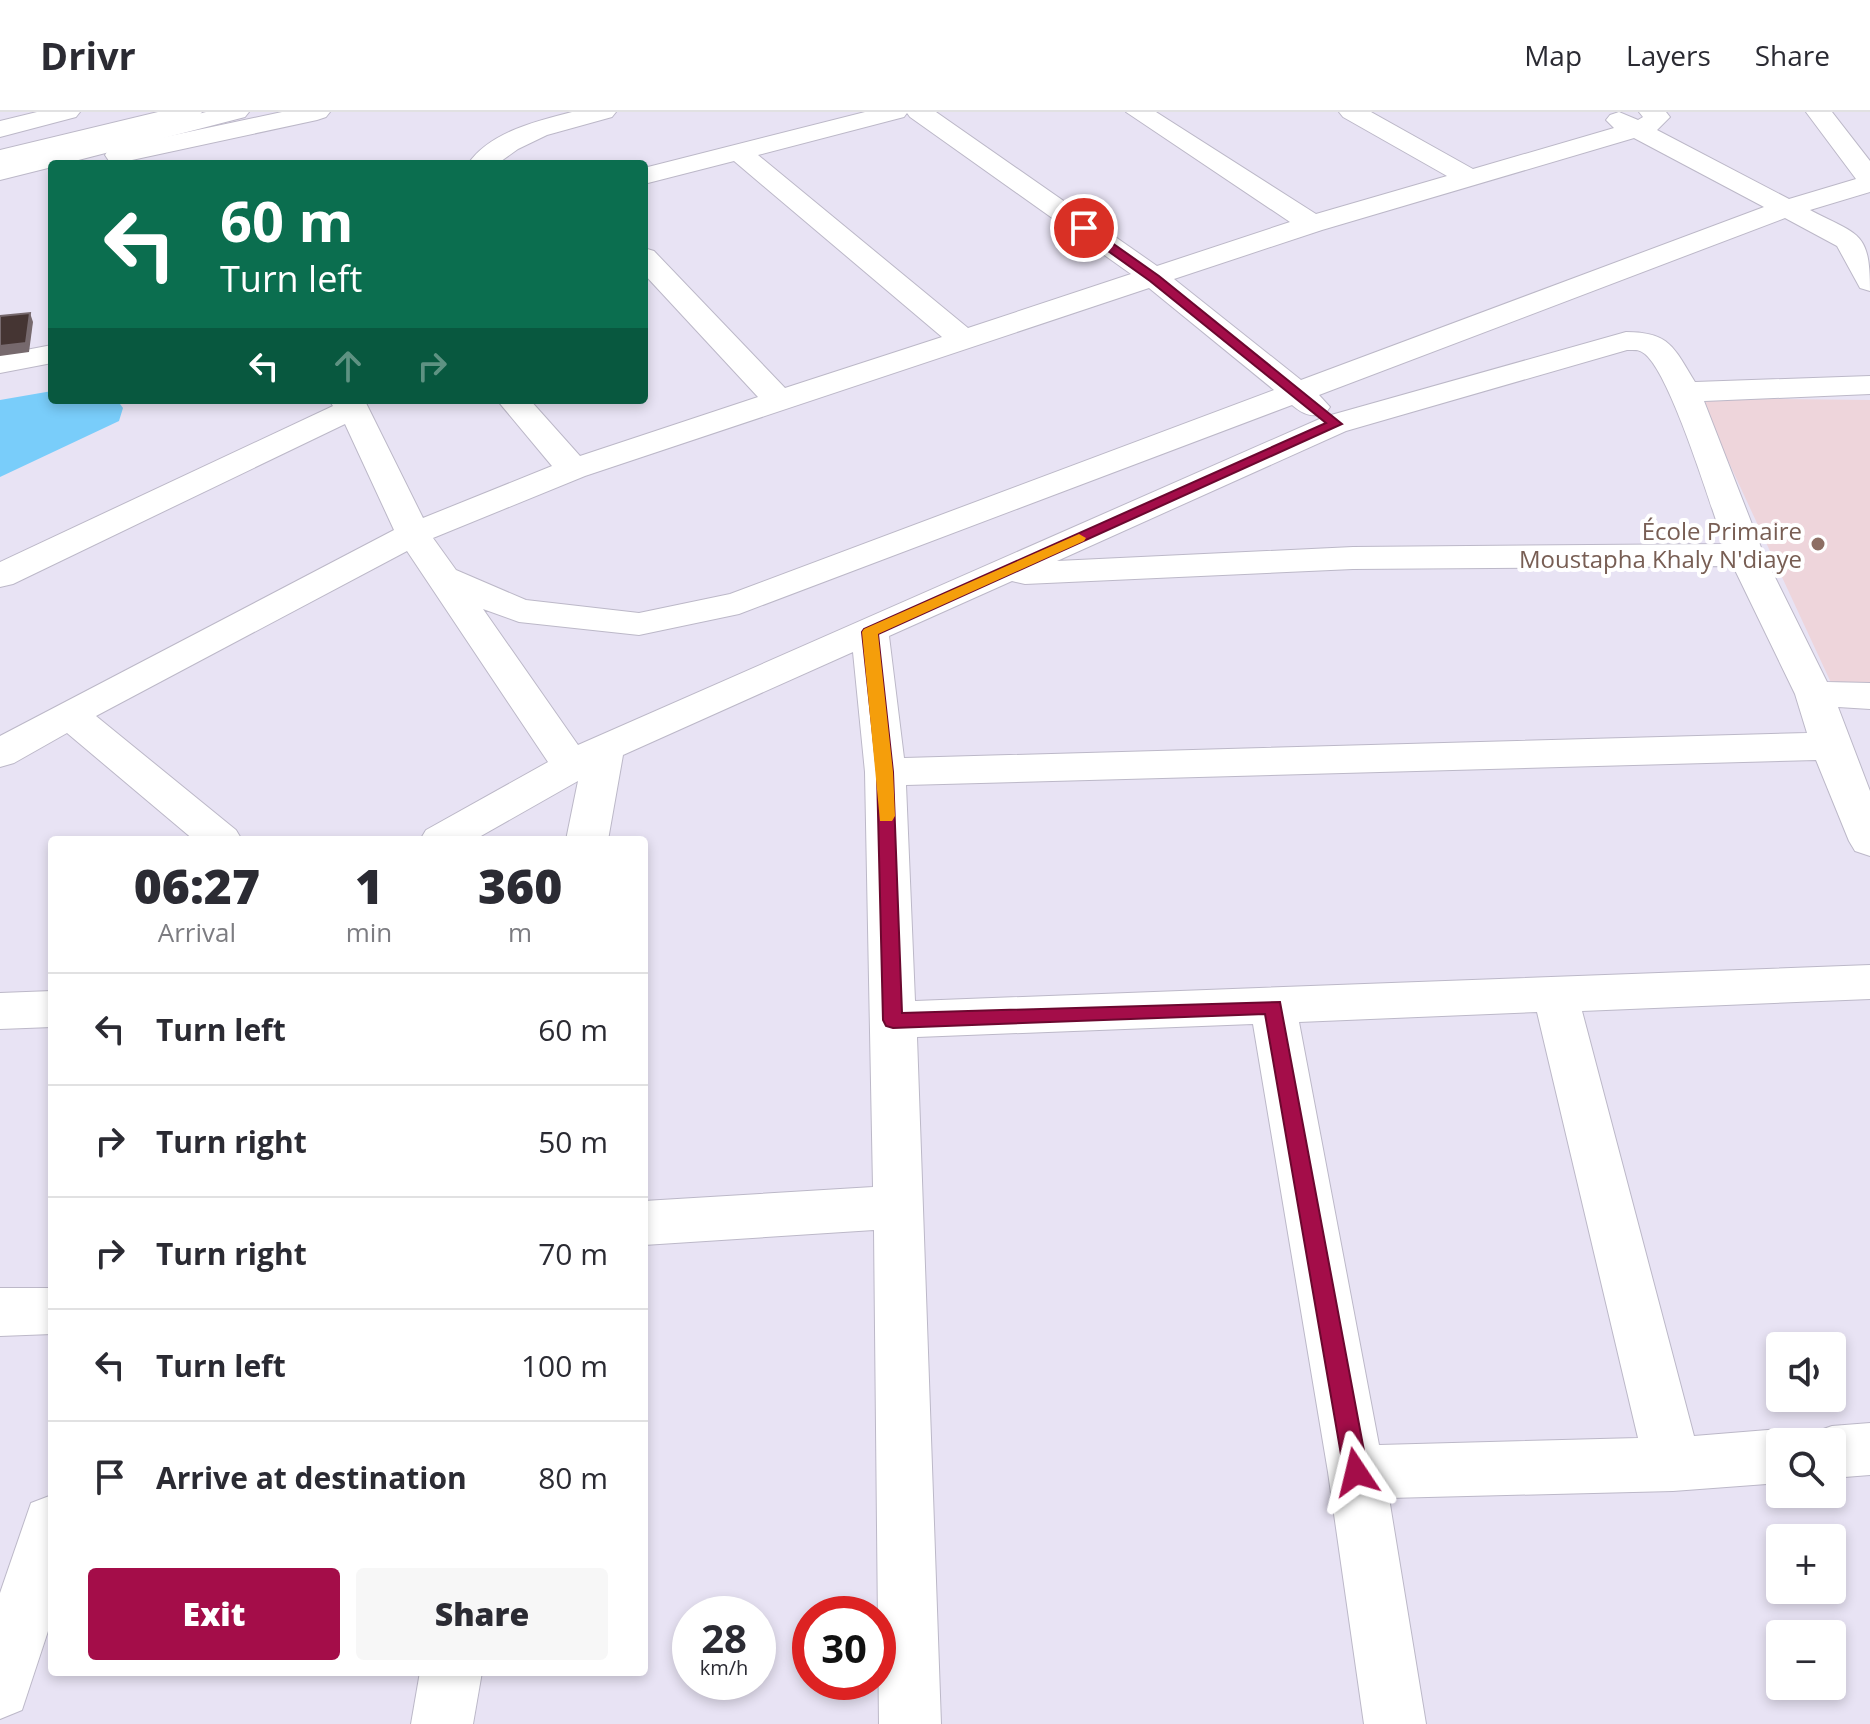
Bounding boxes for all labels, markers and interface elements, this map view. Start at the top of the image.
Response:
text: Drivr [40,29,136,81]
text: Map [1524,36,1582,74]
text: Layers [1626,36,1711,74]
text: Share [1755,36,1830,74]
text: 60 m [220,182,354,258]
icon: left [88,192,192,296]
pin [1050,194,1118,262]
icon: arrive [1062,206,1106,250]
text: Turn left [220,254,362,303]
icon: left [242,344,286,388]
icon: ahead [326,344,370,388]
icon: right [410,344,454,388]
place label: École Primaire Moustapha Khaly N'diaye [1519,514,1802,575]
marker: École Primaire Moustapha Khaly N'diaye [1809,535,1827,553]
text: 06:27 [134,853,260,918]
text: 1 [355,853,383,918]
text: 360 [478,853,562,918]
text: Arrival [158,914,236,950]
text: min [346,914,392,950]
text: m [508,914,532,950]
icon: left [88,1007,132,1051]
text: Turn left [156,1009,286,1050]
text: 60 m [538,1009,608,1050]
icon: right [88,1119,132,1163]
text: Turn right [156,1121,307,1162]
text: 50 m [538,1121,608,1162]
icon: right [88,1231,132,1275]
text: Turn right [156,1233,307,1274]
text: 70 m [538,1233,608,1274]
map controls [1766,1332,1846,1700]
button: sound [1766,1332,1846,1412]
icon: left [88,1343,132,1387]
text: Turn left [156,1345,286,1386]
text: 100 m [521,1345,608,1386]
button: search [1766,1428,1846,1508]
position arrow [1314,1430,1398,1514]
icon: arrive [88,1455,132,1499]
text: Arrive at destination [156,1457,467,1498]
text: 80 m [538,1457,608,1498]
button: + [1766,1524,1846,1604]
button: Exit [88,1568,340,1660]
button: Share [356,1568,608,1660]
speed limit sign: 30 [792,1596,896,1700]
text: 28 [701,1610,747,1665]
button: − [1766,1620,1846,1700]
text: km/h [700,1654,748,1681]

